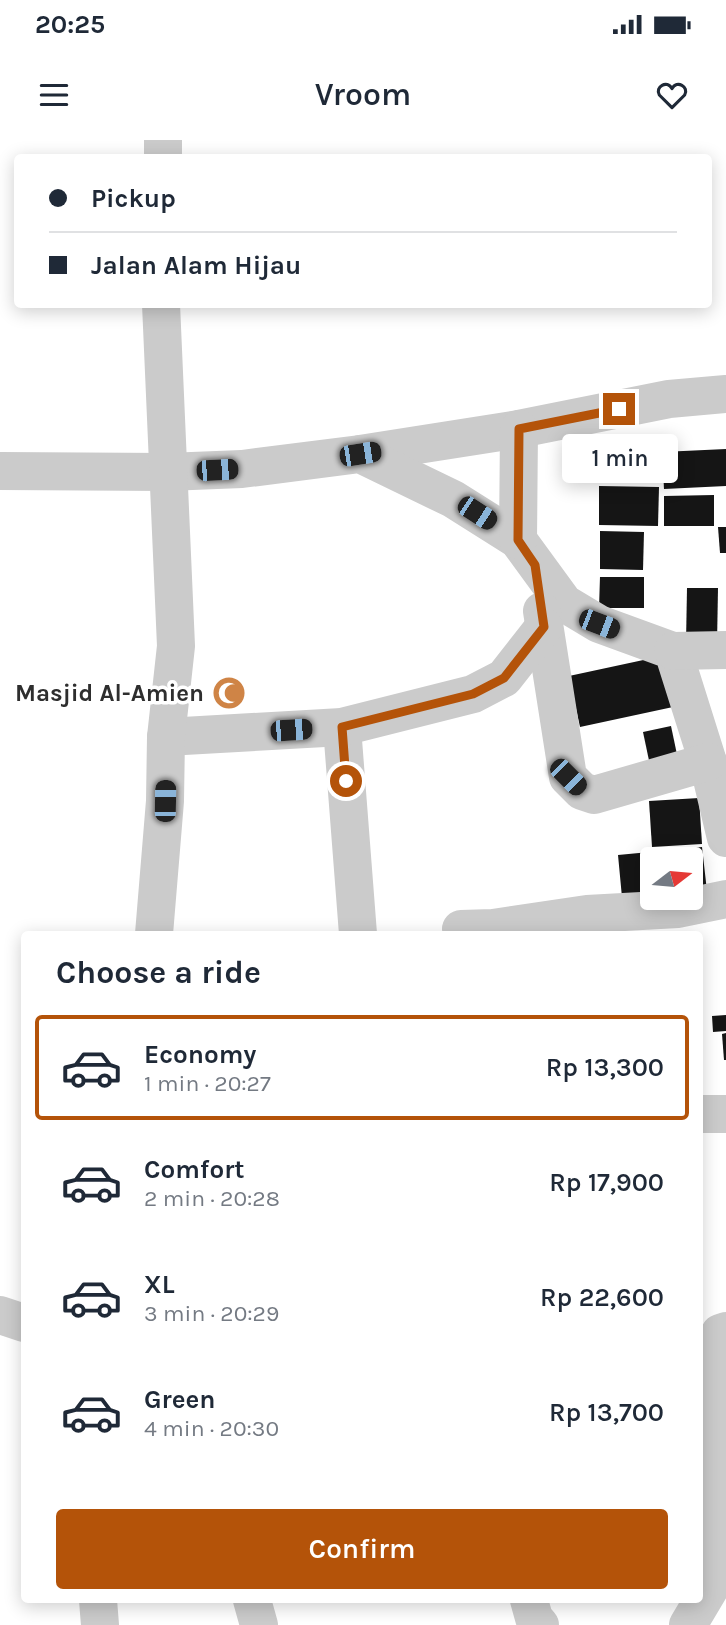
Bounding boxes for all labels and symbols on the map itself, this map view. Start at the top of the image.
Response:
route end [603,393,635,425]
callout: 1 min [561,434,677,482]
car [338,440,383,468]
car [196,458,239,482]
car [454,493,501,533]
car [576,607,623,641]
mosque icon: Masjid Al-Amien [210,674,248,712]
place label: Masjid Al-Amien [15,679,204,707]
car [270,718,313,742]
car [546,755,591,799]
route start [330,765,362,797]
car [155,780,176,822]
north arrow [640,847,704,910]

